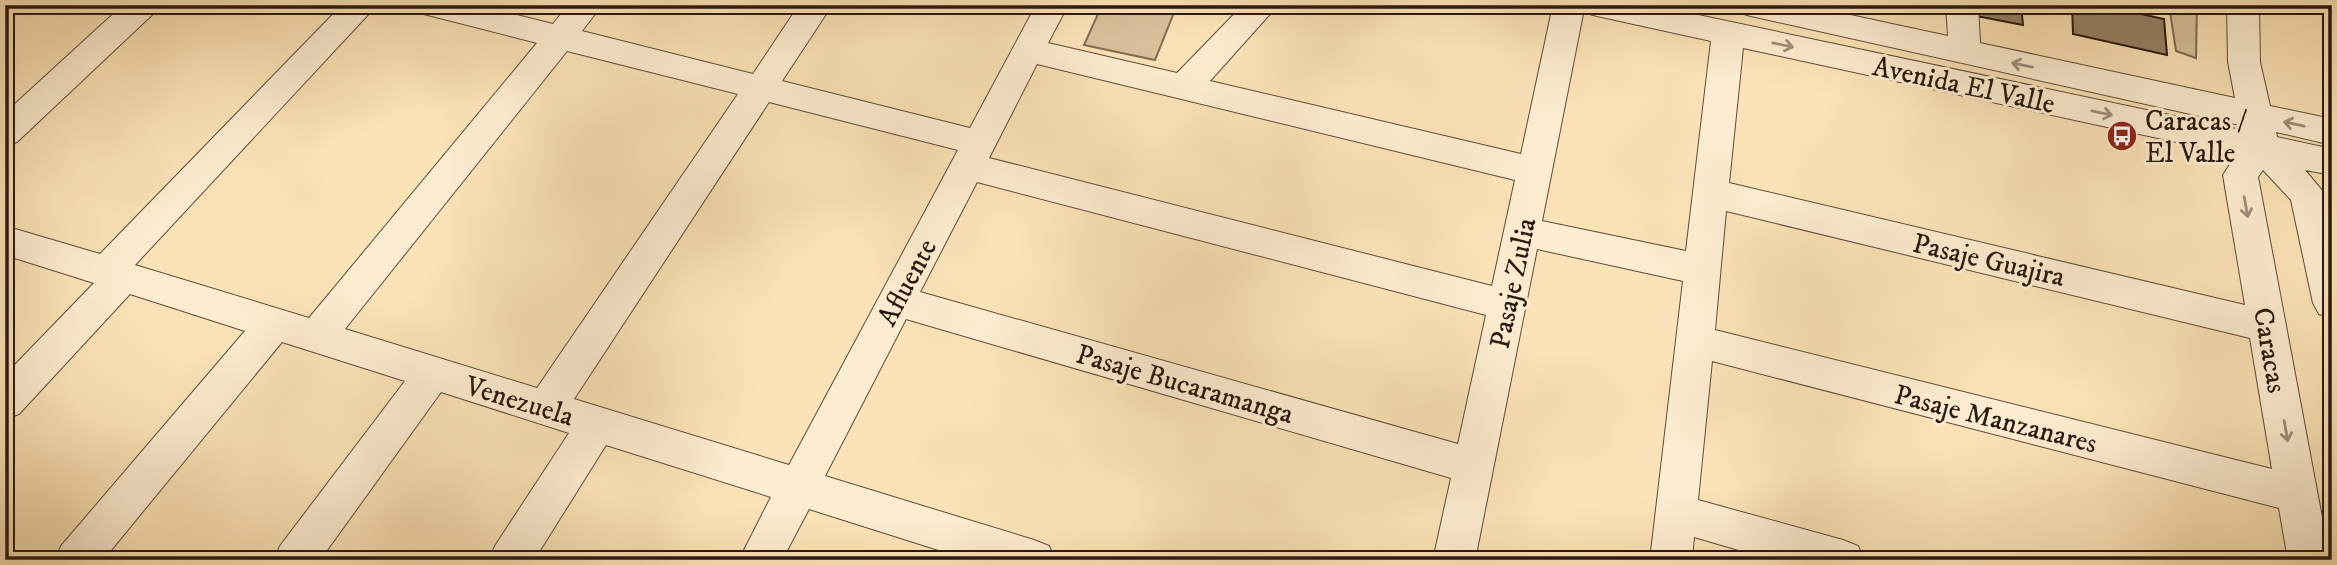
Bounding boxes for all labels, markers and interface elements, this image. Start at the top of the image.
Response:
one-way arrow [1771,39,1794,53]
street label: Avenida El Valle [1869,49,2058,122]
one-way arrow [2011,58,2034,71]
place label: Caracas / El Valle [2145,104,2247,171]
one-way arrow [2090,107,2113,120]
one-way arrow [2283,117,2306,131]
bus stop icon: Caracas / El Valle [2105,119,2139,153]
one-way arrow [2240,195,2253,218]
street label: Pasaje Zulia [1483,215,1544,352]
street label: Pasaje Guajira [1909,226,2068,295]
street label: Afluente [870,233,945,332]
street label: Caracas [2245,305,2294,396]
street label: Pasaje Bucaramanga [1072,337,1297,432]
street label: Venezuela [460,368,578,435]
street label: Pasaje Manzanares [1891,377,2101,462]
one-way arrow [2280,419,2293,442]

